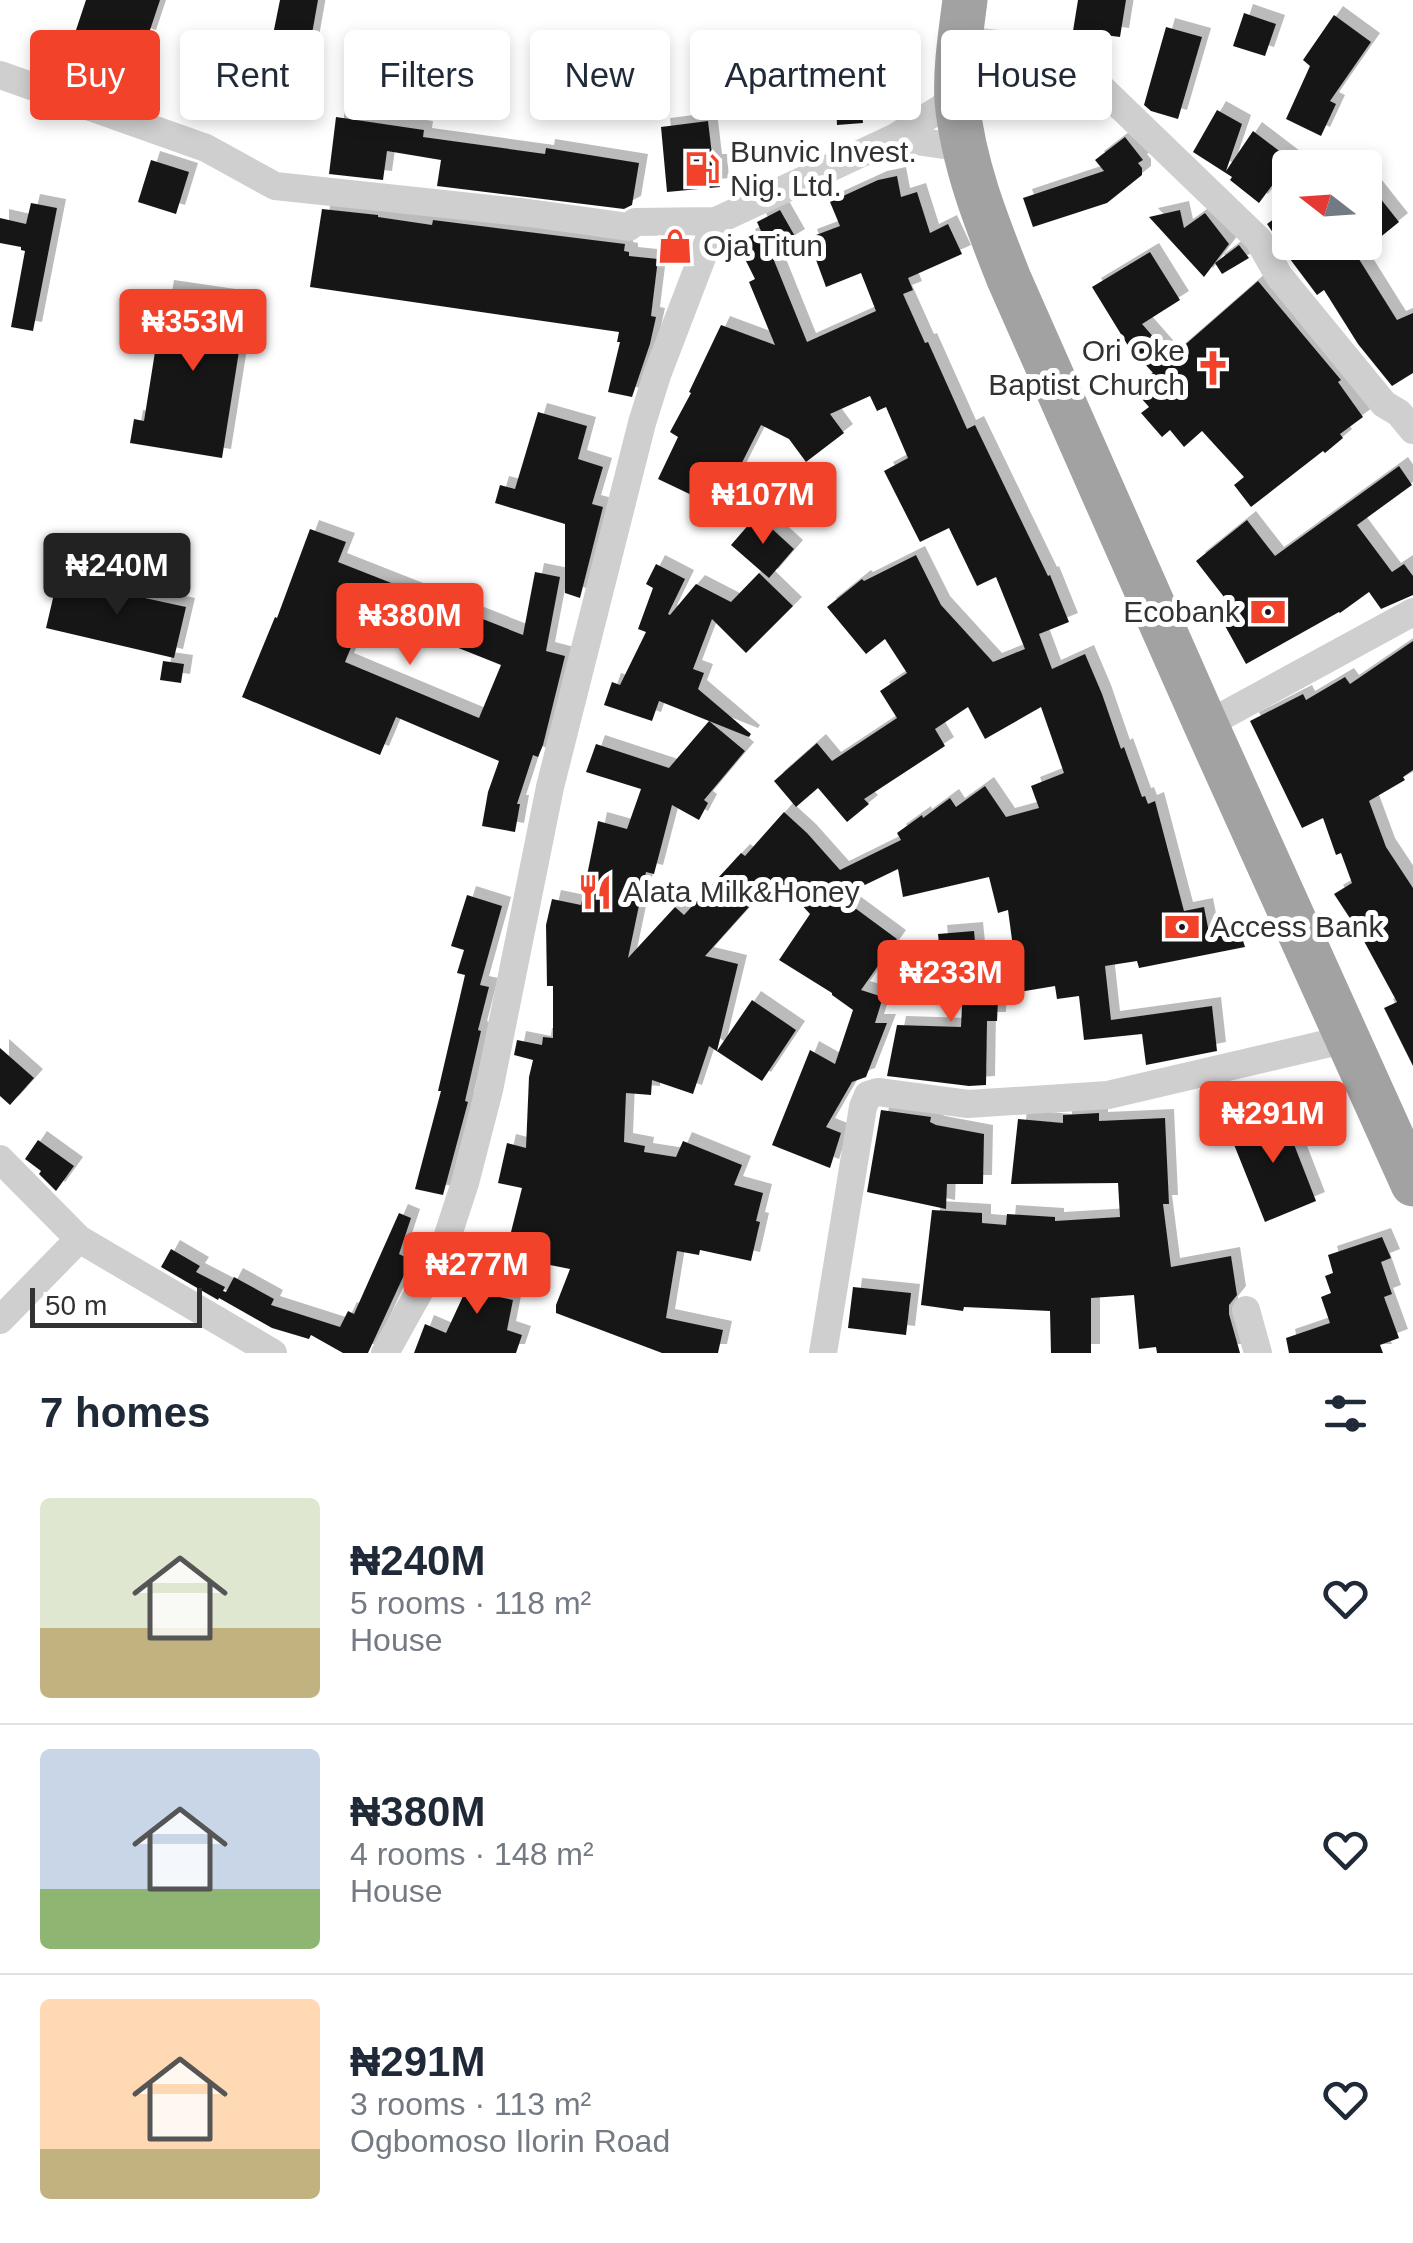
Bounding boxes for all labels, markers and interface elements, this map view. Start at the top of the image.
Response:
chip: Buy [30,30,160,120]
chip: Rent [180,30,324,120]
chip: Filters [344,30,510,120]
chip: New [530,30,670,120]
chip: Apartment [690,30,921,120]
chip: House [941,30,1112,120]
place label: Bunvic Invest. Nig. Ltd. [730,135,917,202]
fuel station icon: Bunvic Invest. Nig. Ltd. [683,150,721,188]
north arrow [1272,150,1382,260]
map controls [1272,150,1382,260]
shop icon: Oja Titun [656,227,694,265]
place label: Oja Titun [703,229,823,262]
pin: ₦353M [123,289,263,374]
text: ₦353M [141,303,245,339]
place label: Ori Oke Baptist Church [988,334,1185,401]
church icon: Ori Oke Baptist Church [1194,349,1232,387]
pin: ₦107M [693,462,833,547]
text: ₦107M [711,476,815,512]
pin: ₦240M [47,533,187,618]
text: ₦240M [65,547,169,583]
pin: ₦380M [340,583,480,668]
bank icon: Ecobank [1249,593,1287,631]
place label: Ecobank [1123,595,1241,628]
text: ₦380M [358,597,462,633]
restaurant icon: Alata Milk&Honey [576,873,614,911]
place label: Alata Milk&Honey [623,875,860,908]
bank icon: Access Bank [1163,908,1201,946]
place label: Access Bank [1210,910,1384,943]
pin: ₦233M [881,940,1021,1025]
text: ₦233M [899,954,1003,990]
pin: ₦291M [1203,1081,1343,1166]
text: ₦291M [1221,1095,1325,1131]
pin: ₦277M [407,1232,547,1317]
text: ₦277M [425,1246,529,1282]
scale bar [30,1283,202,1328]
text: 50 m [45,1290,107,1321]
icon: filters [1318,1386,1373,1441]
text: 7 homes [40,1389,210,1436]
text: ₦240M [350,1537,485,1584]
icon: home [120,1538,240,1658]
icon: heart [1318,1571,1373,1626]
text: 5 rooms · 118 m² [350,1585,591,1621]
text: House [350,1622,443,1658]
text: ₦380M [350,1788,485,1835]
icon: home [120,1789,240,1909]
icon: heart [1318,1822,1373,1877]
text: 4 rooms · 148 m² [350,1836,594,1872]
text: House [350,1873,443,1909]
text: ₦291M [350,2038,485,2085]
icon: home [120,2039,240,2159]
icon: heart [1318,2072,1373,2127]
text: 3 rooms · 113 m² [350,2086,591,2122]
text: Ogbomoso Ilorin Road [350,2123,670,2159]

